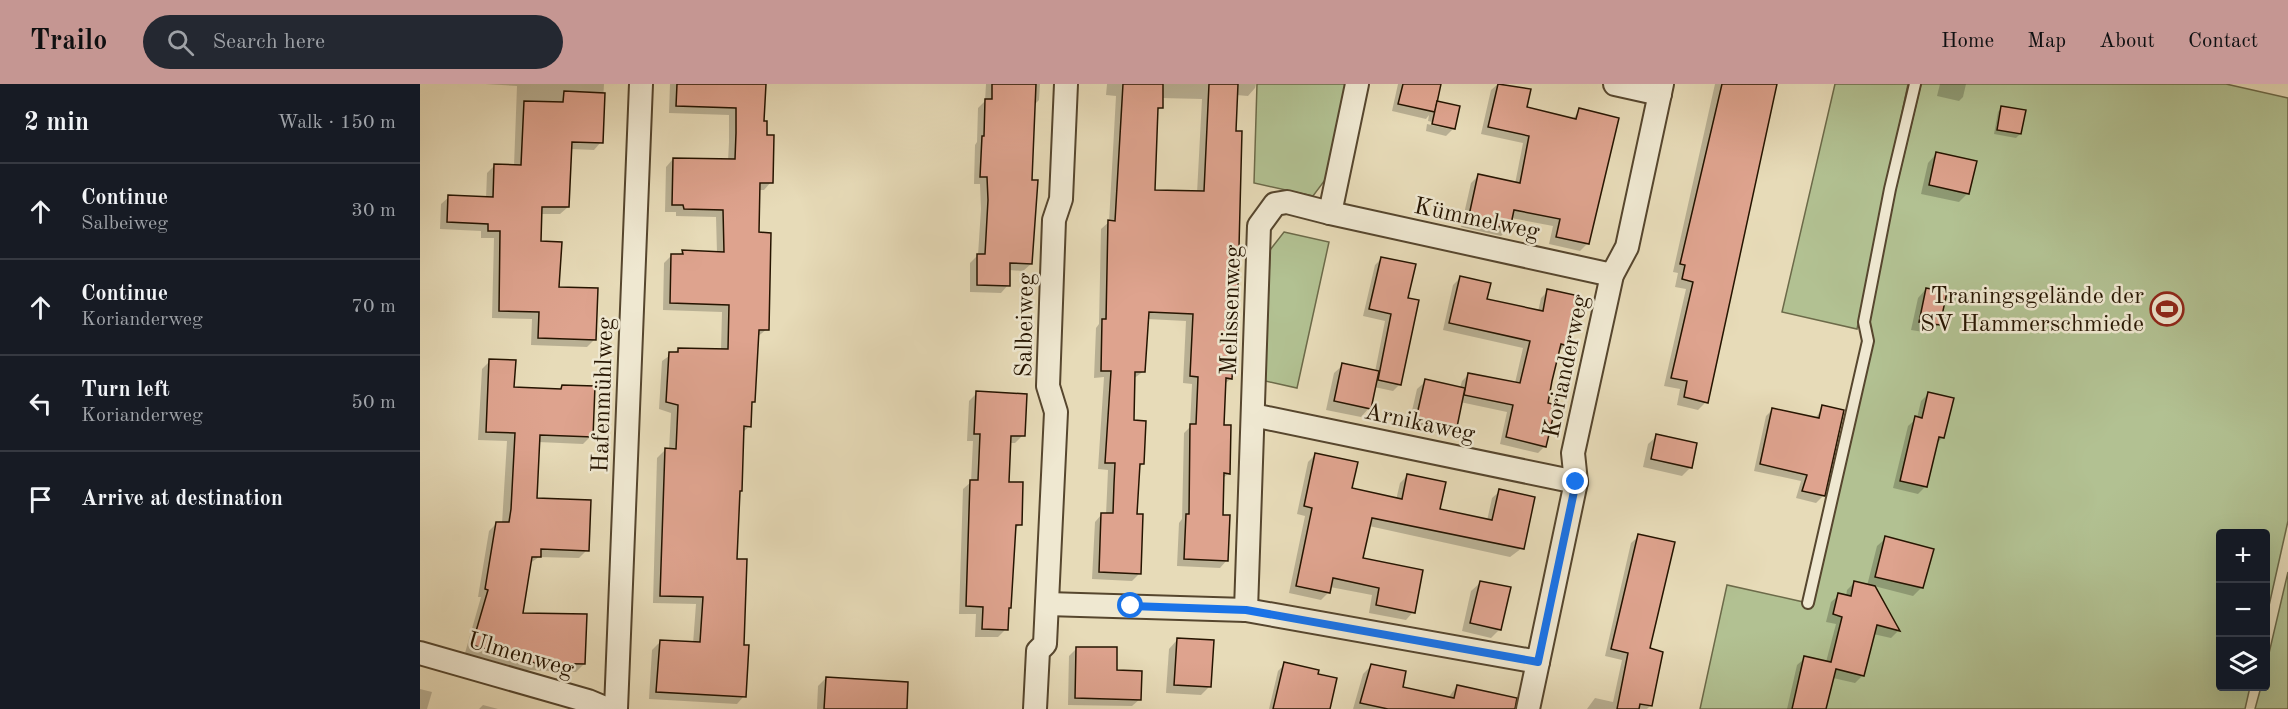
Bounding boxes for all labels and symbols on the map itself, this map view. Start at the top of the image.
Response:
street label: Kümmelweg [1411,195,1542,245]
street label: Melissenweg [1218,244,1246,376]
street label: Salbeiweg [1013,273,1039,377]
place label: Traningsgelände der SV Hammerschmiede [1920,285,2144,337]
sports icon: Traningsgelände der SV Hammerschmiede [2149,291,2185,327]
street label: Korianderweg [1540,292,1594,440]
street label: Hafenmühlweg [589,317,619,473]
street label: Arnikaweg [1362,400,1477,447]
route end [1562,468,1588,494]
route start [1117,592,1143,618]
street label: Ulmenweg [464,629,577,683]

